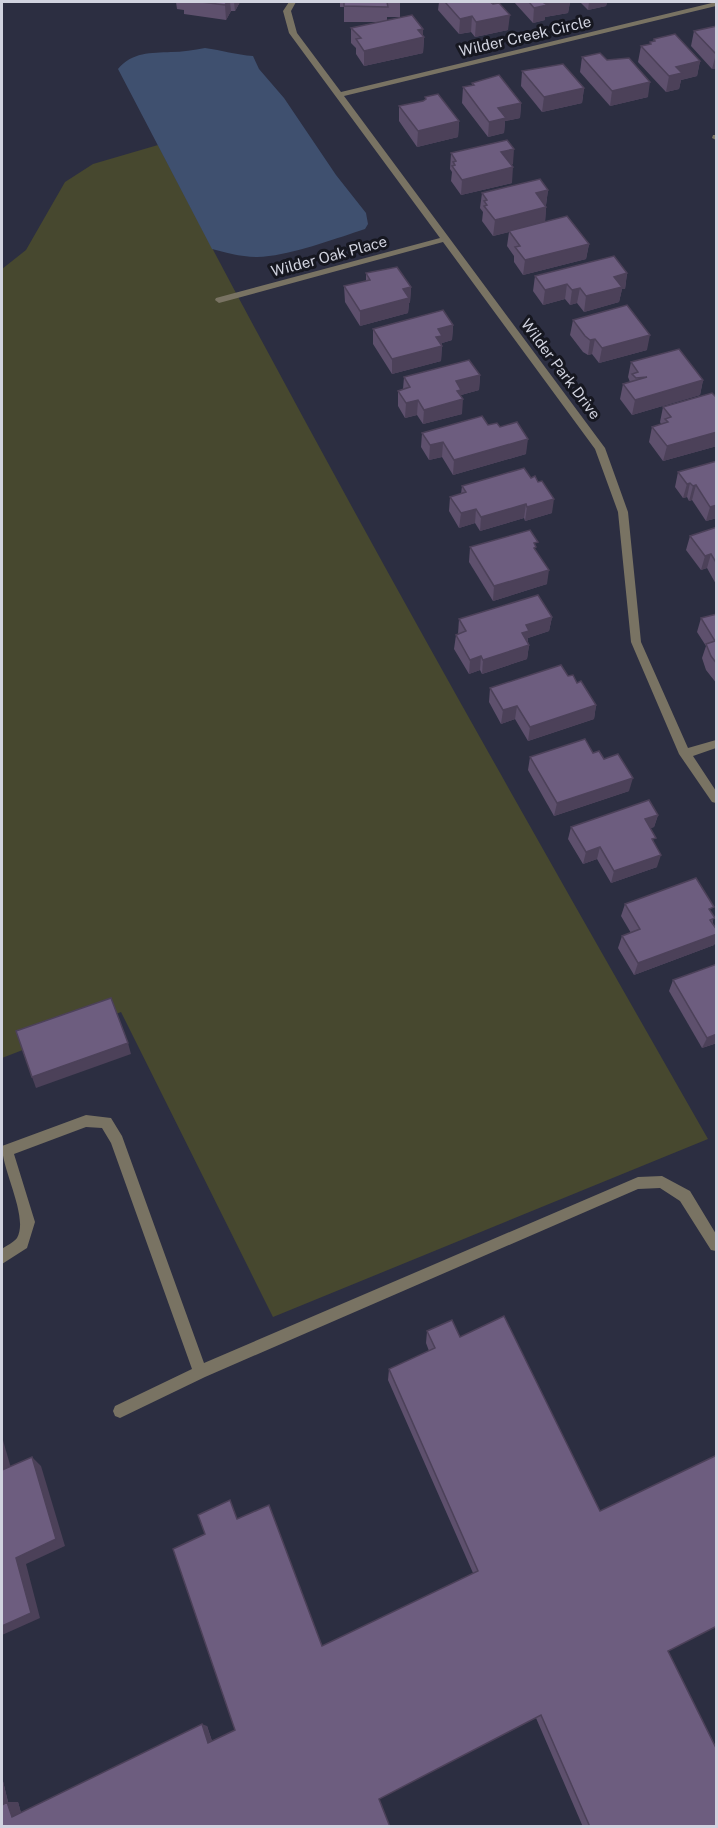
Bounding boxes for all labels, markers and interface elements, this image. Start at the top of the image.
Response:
street label: Wilder Creek Circle [457,13,593,59]
street label: Wilder Oak Place [269,232,389,280]
street label: Wilder Park Drive [518,316,604,422]

